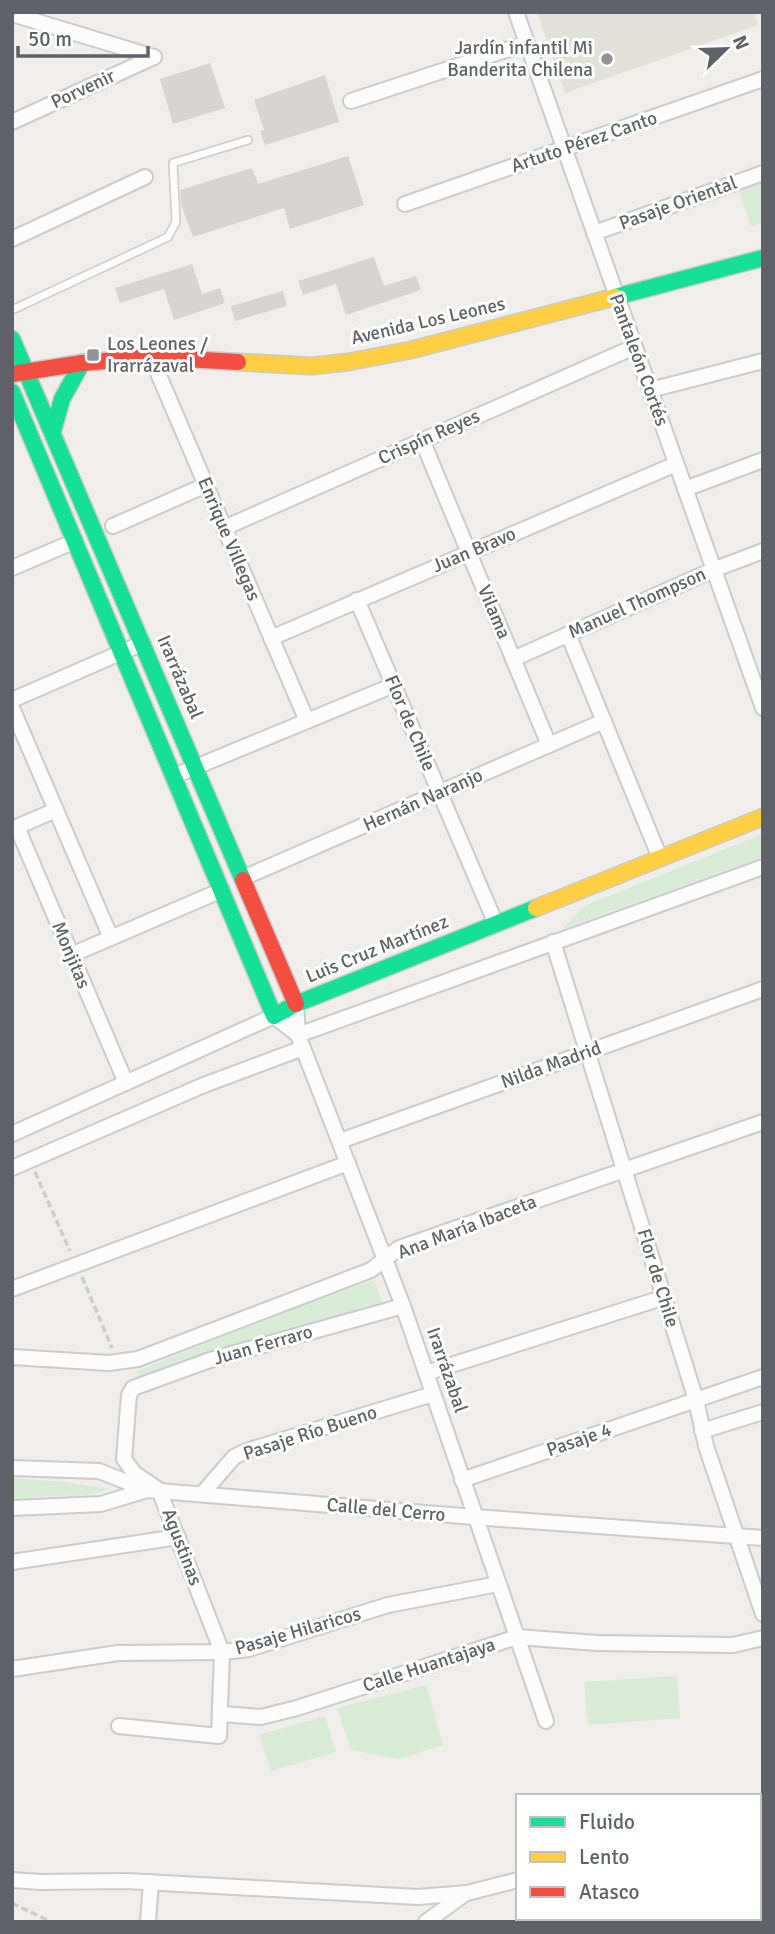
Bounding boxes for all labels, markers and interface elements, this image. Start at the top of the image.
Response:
scale bar [18,14,147,58]
north arrow [691,14,761,84]
text: 50 m [28,26,72,52]
text: N [727,32,754,54]
place label: Jardín infantil Mi Banderita Chilena [447,36,593,82]
marker: Jardín infantil Mi Banderita Chilena [599,51,615,67]
street label: Porvenir [47,64,119,114]
street label: Artuto Pérez Canto [508,106,660,178]
street label: Pasaje Oriental [616,171,740,235]
street label: Pantaleón Cortés [604,291,674,429]
street label: Avenida Los Leones [349,292,507,350]
place label: Los Leones / Irarrázaval [107,332,208,378]
marker: Los Leones / Irarrázaval [85,347,101,363]
street label: Crispín Reyes [374,404,484,470]
street label: Enrique Villegas [192,474,266,604]
street label: Juan Bravo [428,522,520,578]
street label: Manuel Thompson [564,562,710,644]
street label: Vilama [472,581,516,643]
street label: Irarrázabal [152,631,208,723]
street label: Flor de Chile [379,671,441,775]
street label: Hernán Naranjo [359,763,487,837]
street label: Luis Cruz Martínez [302,909,452,989]
street label: Monjitas [46,918,96,992]
street label: Nilda Madrid [498,1036,604,1094]
street label: Ana María Ibaceta [394,1189,540,1265]
street label: Flor de Chile [632,1226,684,1330]
street label: Juan Ferraro [211,1319,315,1371]
street label: Irarrázabal [421,1324,473,1416]
street label: Pasaje Río Bueno [240,1400,380,1466]
street label: Pasaje 4 [543,1418,615,1462]
street label: Calle del Cerro [326,1493,446,1527]
street label: Agustinas [156,1505,208,1589]
street label: Pasaje Hilaricos [232,1602,364,1660]
street label: Calle Huantajaya [360,1632,498,1698]
legend [516,1794,761,1920]
text: Fluido [579,1809,635,1835]
text: Lento [579,1844,629,1870]
text: Atasco [579,1879,639,1905]

